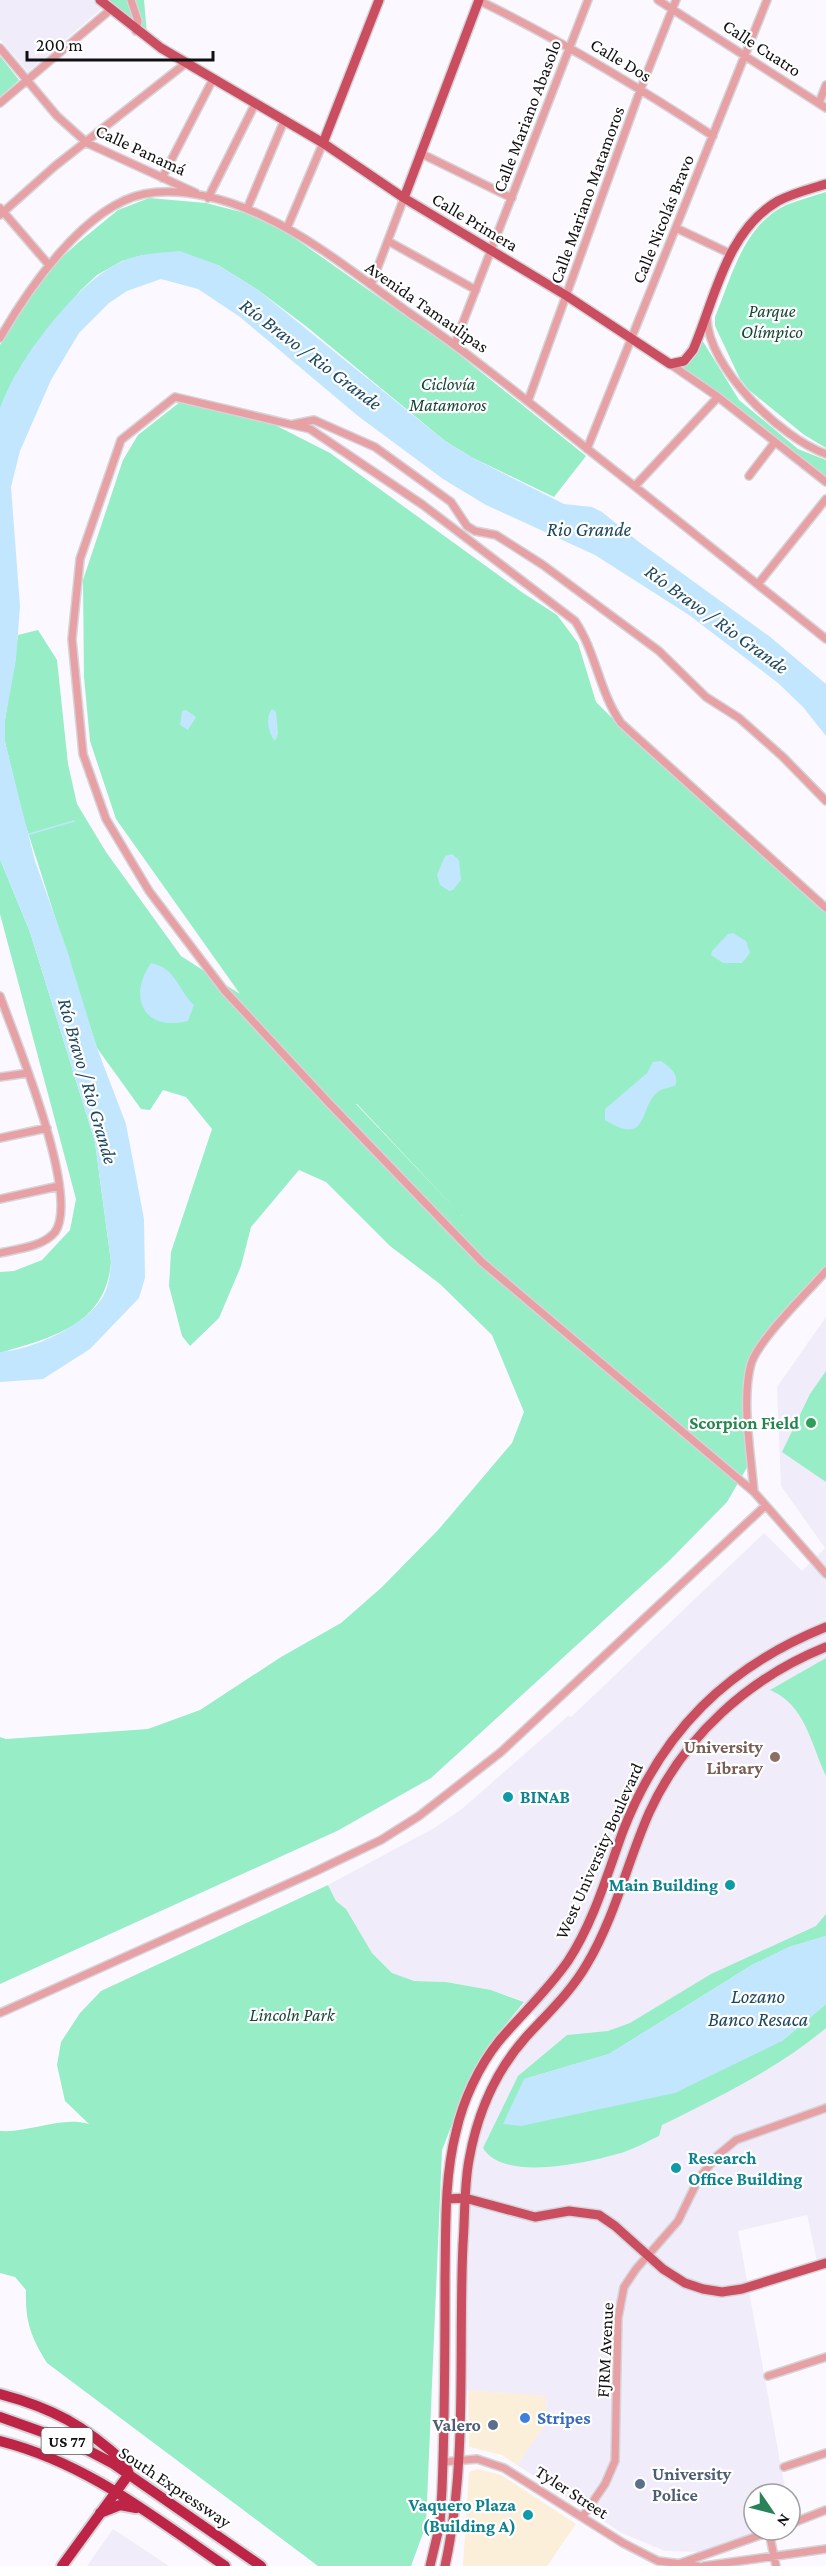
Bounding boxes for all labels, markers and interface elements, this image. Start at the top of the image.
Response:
street label: Calle Cuatro [719,15,805,81]
scale bar [27,24,213,62]
street label: Calle Dos [587,34,655,86]
text: 200 m [36,35,83,55]
street label: Calle Mariano Abasolo [489,37,565,195]
street label: Calle Mariano Matamoros [546,104,628,286]
street label: Calle Panamá [93,120,189,180]
street label: Calle Nicolás Bravo [628,152,698,286]
street label: Calle Primera [428,189,522,255]
street label: Avenida Tamaulipas [362,257,492,357]
water label: Río Bravo / Rio Grande [236,294,386,415]
park label: Parque Olímpico [741,301,803,342]
park label: Ciclovía Matamoros [408,374,487,415]
water label: Rio Grande [547,518,632,540]
water label: Río Bravo / Rio Grande [641,560,793,679]
water label: Río Bravo / Rio Grande [54,996,122,1167]
place label: Scorpion Field [689,1413,799,1433]
marker: Scorpion Field [804,1416,818,1430]
place label: University Library [684,1737,763,1778]
marker: University Library [768,1750,782,1764]
street label: West University Boulevard [551,1759,647,1942]
place label: BINAB [520,1787,570,1807]
marker: BINAB [501,1790,515,1804]
place label: Main Building [609,1875,718,1895]
marker: Main Building [723,1878,737,1892]
water label: Lozano Banco Resaca [708,1985,808,2030]
park label: Lincoln Park [249,2005,336,2025]
place label: Research Office Building [688,2148,802,2189]
marker: Research Office Building [669,2161,683,2175]
street label: FJRM Avenue [593,2302,617,2398]
place label: Stripes [537,2408,591,2428]
marker: Stripes [518,2411,532,2425]
place label: Valero [432,2415,481,2435]
marker: Valero [486,2418,500,2432]
road number: US 77 [42,2428,92,2454]
street label: South Expressway [115,2442,235,2532]
street label: Tyler Street [532,2461,613,2523]
place label: University Police [652,2464,732,2505]
marker: University Police [633,2477,647,2491]
north arrow [742,2482,802,2542]
place label: Vaquero Plaza (Building A) [408,2495,516,2537]
marker: Vaquero Plaza (Building A) [521,2508,535,2522]
text: N [774,2511,794,2530]

